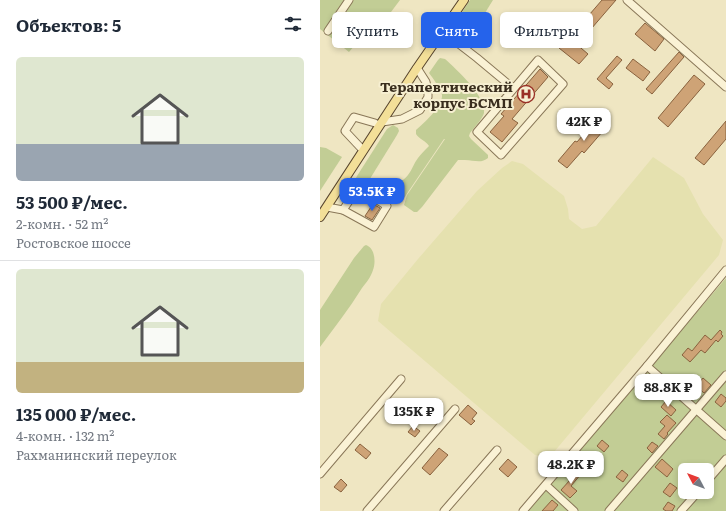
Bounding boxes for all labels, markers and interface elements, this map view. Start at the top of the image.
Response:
text: Объектов: 5 [16,12,121,37]
chip: Купить [332,12,413,48]
chip: Снять [421,12,492,48]
chip: Фильтры [500,12,593,48]
icon: filters [282,13,304,35]
place label: Терапевтический корпус БСМП [380,76,513,112]
icon: home [124,83,196,155]
hospital icon: Терапевтический корпус БСМП [516,84,536,104]
pin: 42K ₽ [556,108,612,142]
text: 42K ₽ [566,111,602,130]
pin: 53.5K ₽ [335,178,409,212]
text: 53.5K ₽ [348,181,396,200]
text: 53 500 ₽/мес. [16,189,128,214]
text: 2-комн. · 52 m² [16,214,108,233]
text: Ростовское шоссе [16,233,131,252]
icon: home [124,295,196,367]
pin: 88.8K ₽ [631,374,705,408]
text: 88.8K ₽ [644,377,692,396]
pin: 135K ₽ [381,398,447,432]
text: 135 000 ₽/мес. [16,401,136,426]
text: 135K ₽ [393,401,435,420]
text: 4-комн. · 132 m² [16,426,115,445]
text: Рахманинский переулок [16,445,177,464]
pin: 48.2K ₽ [534,451,608,485]
text: 48.2K ₽ [547,454,595,473]
north arrow [678,463,714,499]
map controls [678,463,714,499]

